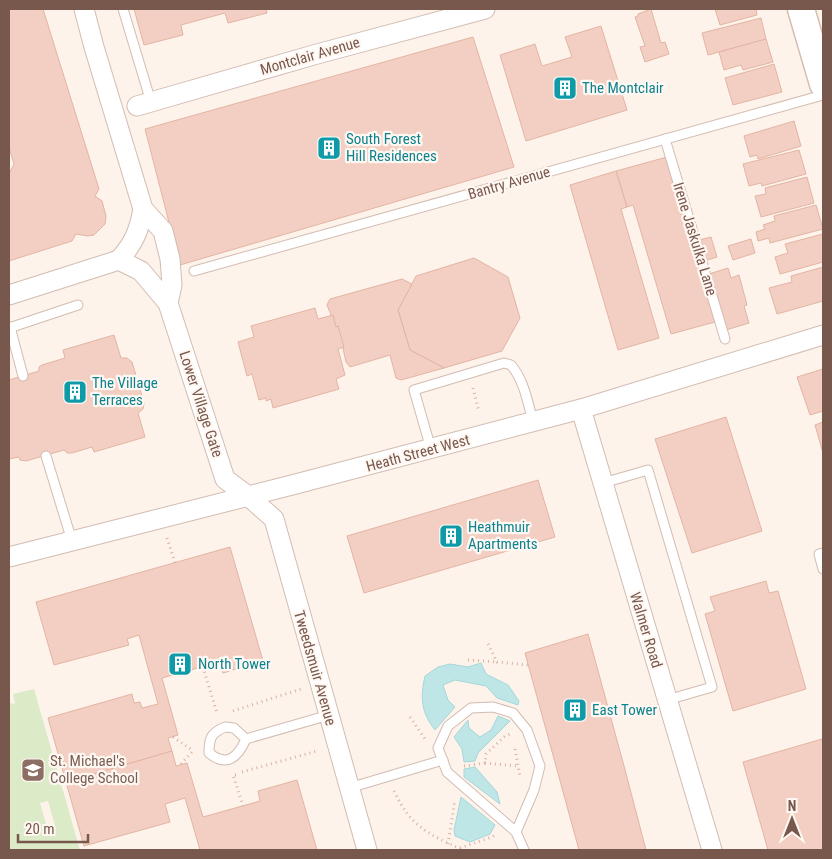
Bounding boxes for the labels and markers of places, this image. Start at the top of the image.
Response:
building icon: The Montclair [552,75,578,101]
place label: The Montclair [582,79,664,97]
place label: South Forest Hill Residences [346,130,437,165]
building icon: South Forest Hill Residences [316,135,342,161]
place label: The Village Terraces [92,374,158,409]
building icon: The Village Terraces [62,379,88,405]
place label: Heathmuir Apartments [468,518,538,553]
building icon: Heathmuir Apartments [438,523,464,549]
building icon: North Tower [167,651,193,677]
place label: North Tower [198,655,271,673]
building icon: East Tower [562,697,588,723]
place label: East Tower [592,701,657,719]
place label: St. Michael's College School [50,752,138,787]
school or university icon: St. Michael's College School [20,757,46,783]

